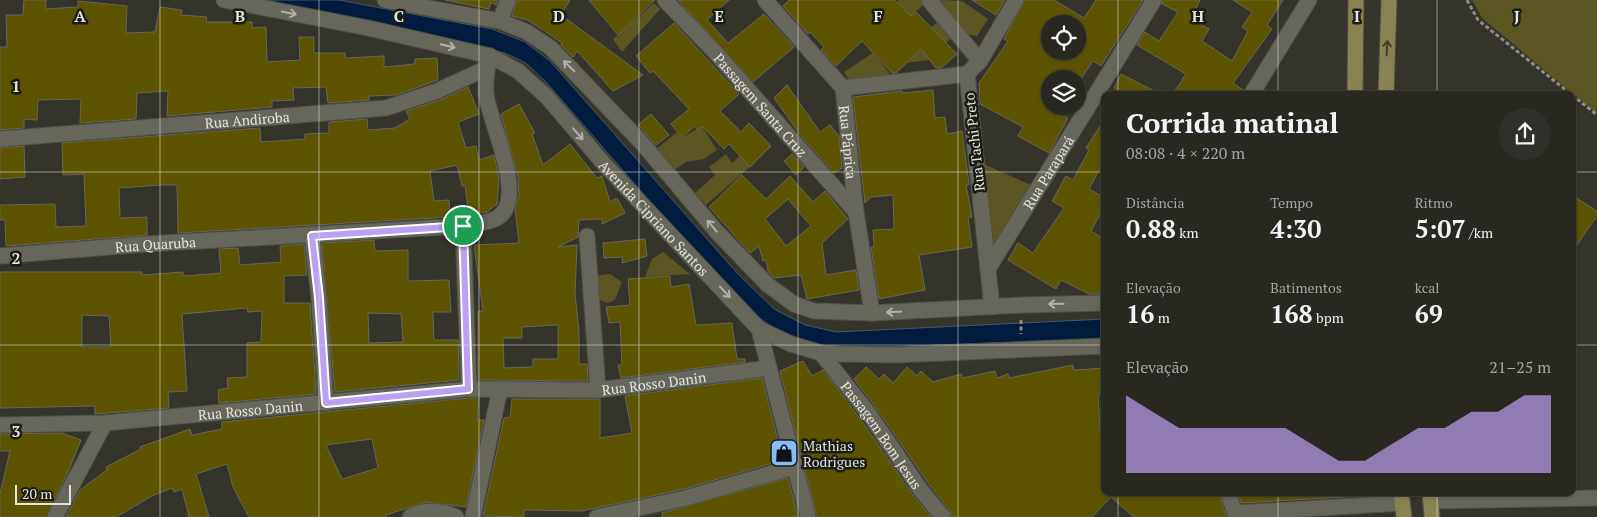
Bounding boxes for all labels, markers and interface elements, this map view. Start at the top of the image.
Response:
text: A [74,5,86,27]
text: B [235,5,245,27]
text: C [394,5,404,27]
text: D [553,5,565,27]
text: E [714,5,724,27]
text: F [873,5,883,27]
text: H [1192,5,1204,27]
text: I [1354,5,1360,27]
text: J [1514,5,1520,27]
one-way arrow [281,8,297,18]
map controls [1041,15,1086,115]
button: locate [1041,15,1086,60]
one-way arrow [1382,40,1391,56]
one-way arrow [440,42,456,51]
street label: Passagem Santa Cruz [710,49,812,161]
one-way arrow [563,59,575,72]
button: layers [1041,70,1086,115]
text: 1 [11,75,21,97]
street label: Rua Tachi Preto [959,92,989,192]
street label: Rua Páprica [835,104,862,180]
text: Corrida matinal [1126,104,1339,141]
street label: Rua Andiroba [204,106,290,132]
button: share [1499,108,1551,160]
one-way arrow [573,127,584,140]
street label: Rua Parapará [1018,132,1078,212]
text: 08:08 · 4 × 220 m [1126,142,1245,164]
street label: Avenida Cipriano Santos [595,155,713,280]
text: Distância [1126,193,1185,212]
text: Tempo [1270,193,1313,212]
text: Ritmo [1415,193,1453,212]
pin [442,205,484,247]
icon: arrive [449,212,477,240]
text: 0.88 [1126,212,1176,245]
text: 4:30 [1270,212,1321,245]
text: 5:07 [1415,212,1466,245]
one-way arrow [706,220,717,233]
text: km [1176,223,1199,242]
text: /km [1466,223,1493,242]
street label: Rua Quaruba [114,232,197,256]
text: 2 [11,247,21,269]
text: Elevação [1126,278,1181,297]
text: Batimentos [1270,278,1342,297]
text: kcal [1415,278,1440,297]
one-way arrow [719,285,730,298]
text: 16 [1126,297,1154,330]
text: 168 [1270,297,1313,330]
text: 69 [1415,297,1443,330]
one-way arrow [1049,299,1065,309]
one-way arrow [886,308,902,317]
text: m [1154,308,1170,327]
text: bpm [1313,308,1344,327]
text: Elevação [1126,356,1188,378]
text: 21–25 m [1489,356,1551,378]
street label: Rua Rosso Danin [601,367,708,399]
street label: Passagem Bom Jesus [837,377,927,493]
street label: Rua Rosso Danin [197,395,304,424]
text: 3 [11,420,21,442]
place label: Mathias Rodrigues [803,436,865,471]
shop icon: Mathias Rodrigues [769,438,799,468]
scale bar [15,482,71,505]
text: 20 m [22,484,52,503]

